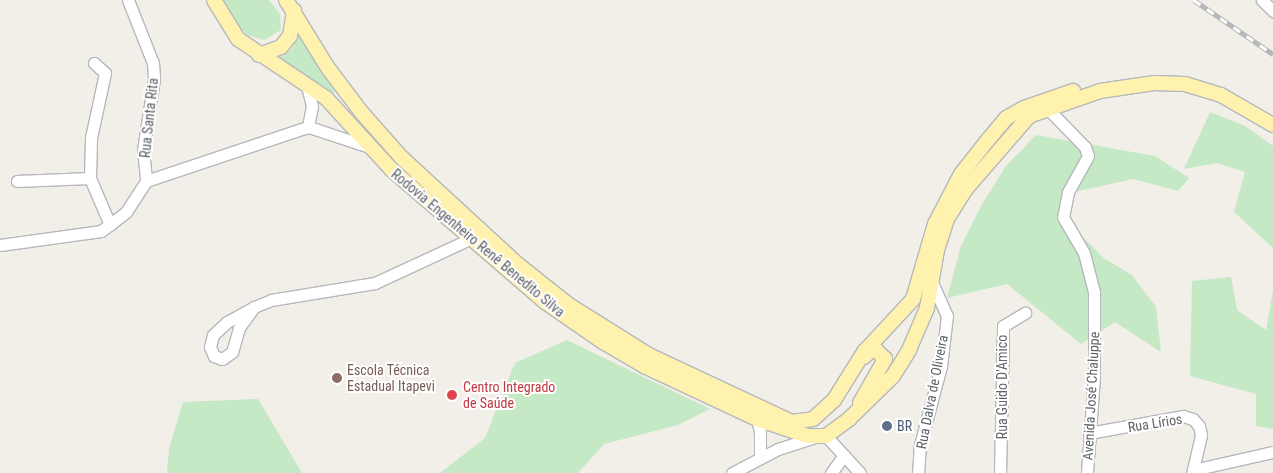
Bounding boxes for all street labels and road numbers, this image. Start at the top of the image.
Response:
street label: Rua Santa Rita [136,77,162,159]
street label: Rodovia Engenheiro Renê Benedito Silva [388,165,568,321]
street label: Avenida José Chaluppe [1079,331,1103,461]
street label: Rua Dalva de Oliveira [913,334,951,450]
street label: Rua Guido D'Amico [994,335,1010,439]
street label: Rua Lírios [1127,410,1183,436]

